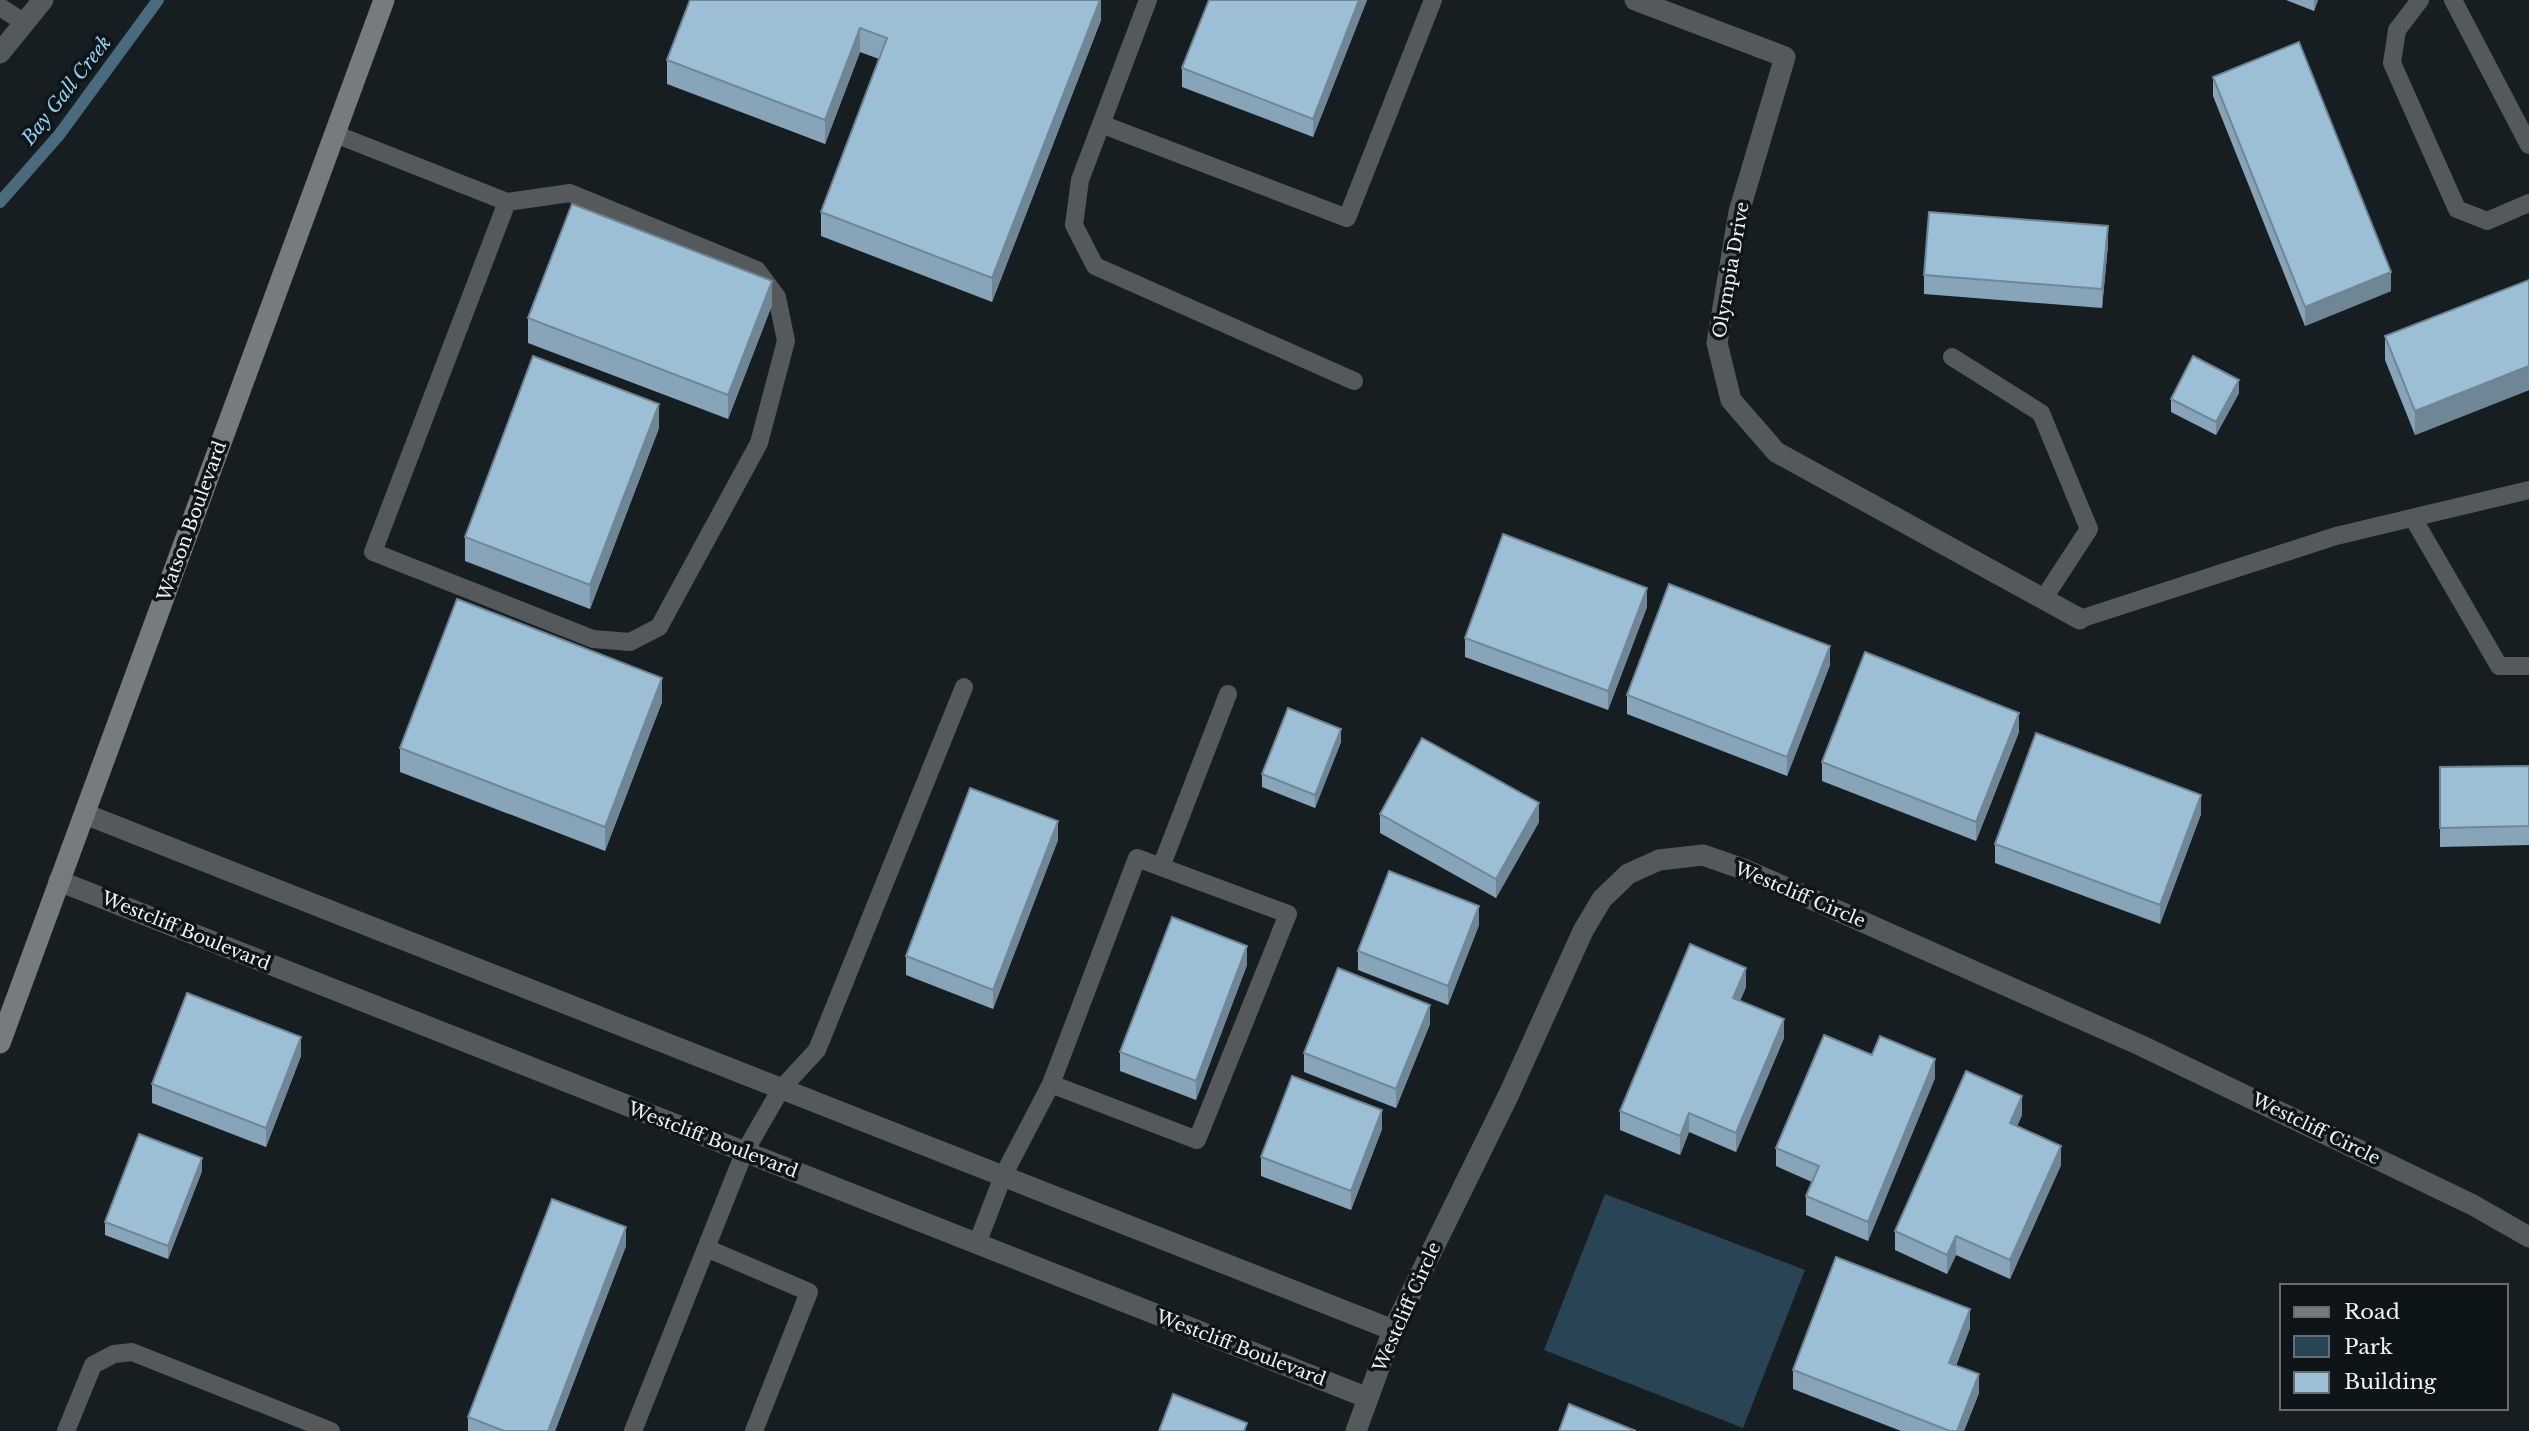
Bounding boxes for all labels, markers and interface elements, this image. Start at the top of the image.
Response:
water label: Bay Gall Creek [16,31,116,150]
street label: Olympia Drive [1708,200,1754,340]
street label: Watson Boulevard [152,438,231,605]
street label: Westcliff Circle [1730,857,1869,932]
street label: Westcliff Boulevard [98,887,274,975]
street label: Westcliff Circle [2247,1088,2384,1170]
street label: Westcliff Boulevard [624,1097,801,1183]
street label: Westcliff Circle [1368,1239,1445,1376]
legend [2280,1284,2508,1410]
text: Road [2344,1299,2400,1325]
street label: Westcliff Boulevard [1152,1305,1329,1391]
text: Park [2344,1334,2393,1360]
text: Building [2344,1369,2437,1395]

